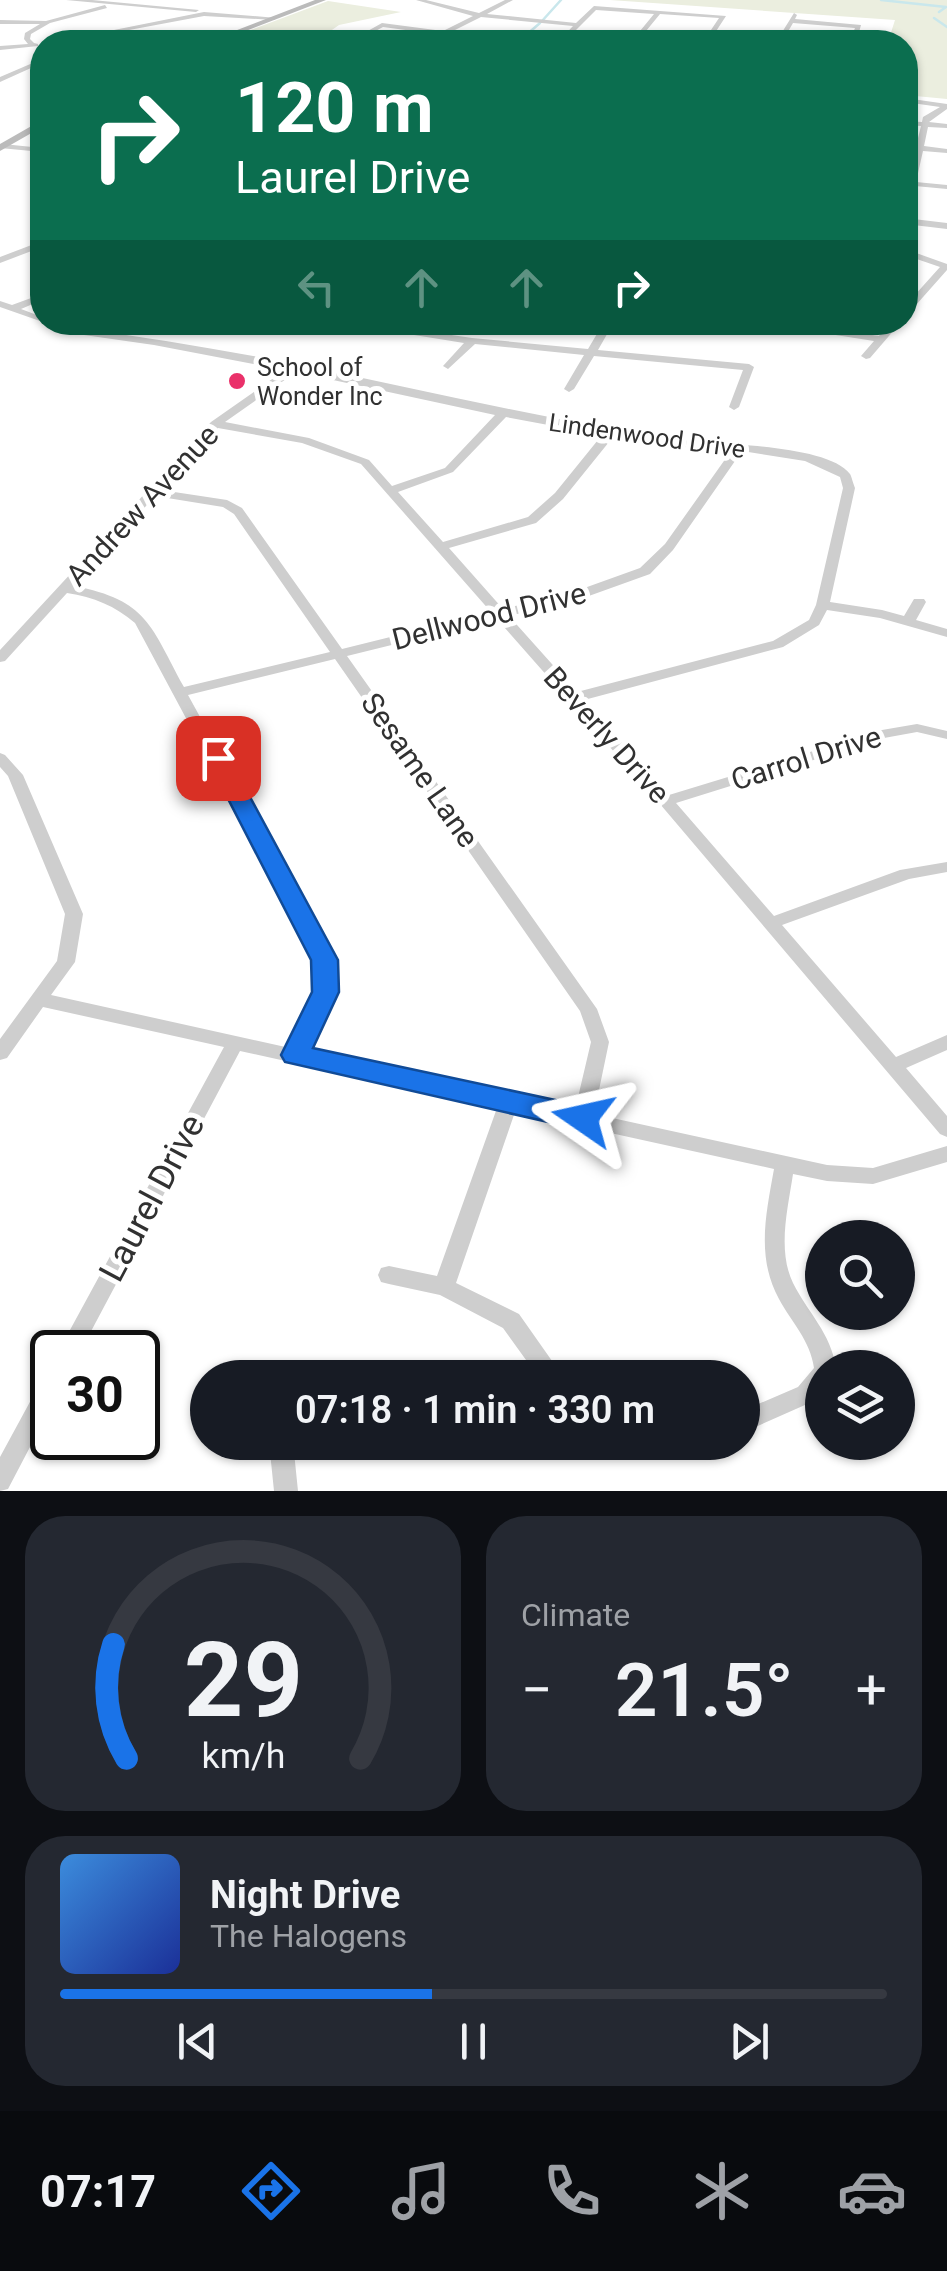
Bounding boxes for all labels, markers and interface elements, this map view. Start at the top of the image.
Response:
text: 120 m [235,67,434,149]
icon: right [70,70,200,200]
text: Laurel Drive [235,151,470,204]
icon: left [289,260,344,315]
icon: ahead [394,260,449,315]
icon: ahead [499,260,554,315]
icon: right [604,260,659,315]
place label: School of Wonder Inc [257,353,383,411]
marker: School of Wonder Inc [226,370,248,392]
street label: Lindenwood Drive [547,408,747,464]
street label: Andrew Avenue [59,417,225,593]
street label: Dellwood Drive [388,575,590,657]
street label: Beverly Drive [537,660,677,810]
street label: Sesame Lane [354,686,486,854]
pin [176,716,261,801]
street label: Carrol Drive [727,719,885,797]
icon: arrive [191,731,246,786]
position arrow [531,1066,635,1170]
street label: Laurel Drive [91,1108,213,1288]
map controls [805,1220,915,1460]
button: search [805,1220,915,1330]
speed limit sign: 30 [30,1330,160,1460]
button: layers [805,1350,915,1460]
text: 07:18 · 1 min · 330 m [295,1388,655,1432]
text: Climate [521,1596,630,1634]
text: 29 [183,1620,303,1741]
text: 21.5° [615,1646,794,1734]
text: − [521,1658,552,1722]
text: + [856,1658,887,1722]
text: km/h [201,1735,285,1777]
text: Night Drive [210,1873,400,1917]
text: The Halogens [210,1917,407,1955]
icon: previous [170,2014,225,2069]
icon: pause [446,2014,501,2069]
icon: next [722,2014,777,2069]
icon: directions [236,2156,306,2226]
icon: music [386,2156,456,2226]
icon: phone [537,2156,607,2226]
icon: climate [687,2156,757,2226]
icon: car [837,2156,907,2226]
text: 07:17 [40,2165,156,2218]

